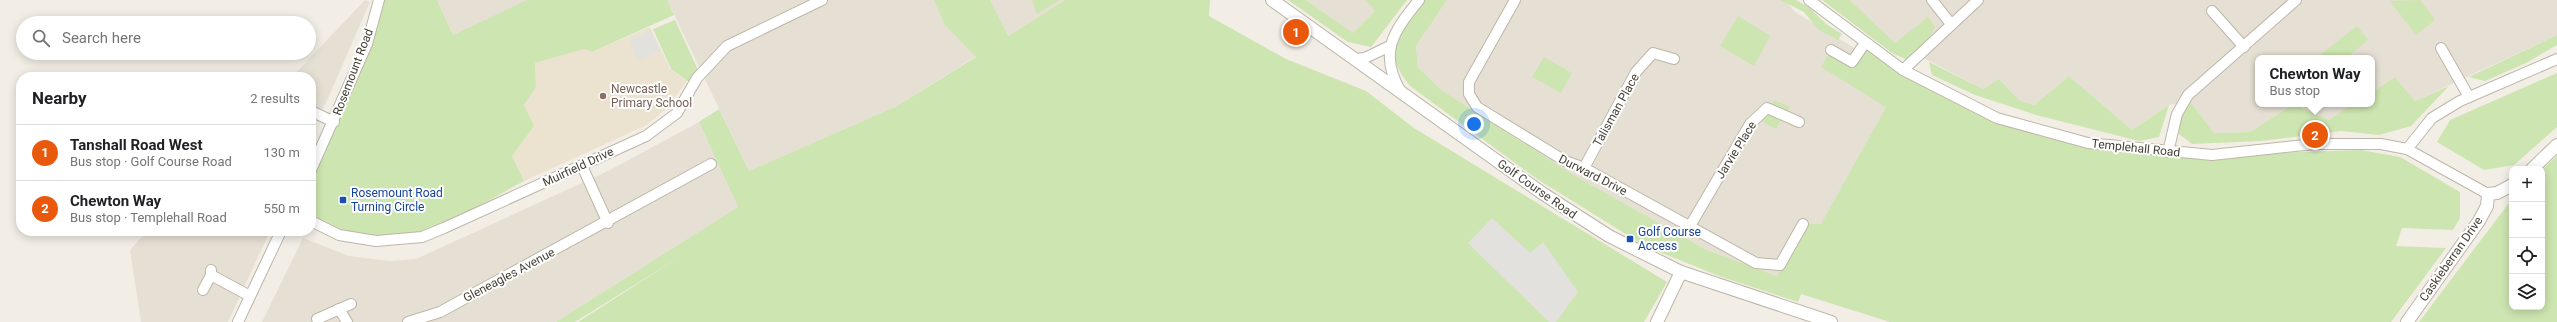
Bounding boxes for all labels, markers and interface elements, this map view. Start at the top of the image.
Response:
search box [16,16,316,60]
pin: 1 [1283,17,1309,47]
icon: search [30,27,52,49]
street label: Rosemount Road [330,27,376,117]
text: Search here [62,29,141,47]
popup [2255,55,2375,107]
text: Chewton Way [2269,65,2361,83]
street label: Talisman Place [1590,71,1642,149]
place label: Newcastle Primary School [611,82,692,110]
text: Bus stop [2269,83,2320,98]
text: Nearby [32,88,87,108]
text: 2 results [250,91,300,106]
marker: Newcastle Primary School [598,91,608,101]
your location [1464,114,1484,134]
street label: Jarvie Place [1713,119,1759,181]
pin: 2 [2302,120,2328,150]
text: Tanshall Road West [70,136,203,154]
street label: Templehall Road [2091,136,2181,160]
street label: Muirfield Drive [540,144,616,190]
text: 1 [41,145,49,160]
text: 130 m [263,145,300,160]
street label: Durward Drive [1556,152,1630,198]
text: Bus stop · Golf Course Road [70,154,232,169]
street label: Golf Course Road [1495,156,1579,222]
map controls [2509,166,2545,310]
button: + [2509,166,2545,202]
place label: Rosemount Road Turning Circle [351,186,443,214]
text: Chewton Way [70,192,161,210]
marker: Rosemount Road Turning Circle [338,195,348,205]
text: 2 [41,201,49,216]
text: 550 m [263,201,300,216]
button: − [2509,202,2545,238]
text: Bus stop · Templehall Road [70,210,227,225]
street label: Caskieberran Drive [2417,214,2485,304]
place label: Golf Course Access [1638,225,1701,253]
marker: Golf Course Access [1625,234,1635,244]
button: locate [2509,238,2545,274]
street label: Gleneagles Avenue [461,245,557,305]
button: layers [2509,274,2545,310]

